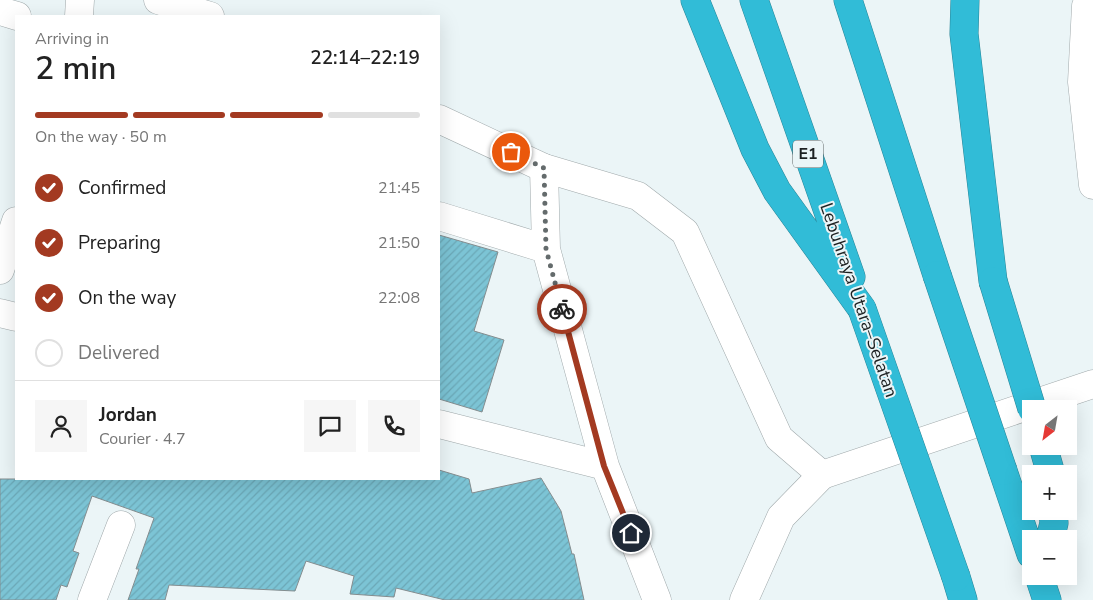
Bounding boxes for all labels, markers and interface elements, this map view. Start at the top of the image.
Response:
text: Arriving in [35,28,109,50]
text: 22:14–22:19 [310,45,420,71]
text: 2 min [35,47,117,90]
text: On the way · 50 m [35,126,167,148]
pin [490,131,532,173]
icon: bag [497,138,525,166]
road number: E1 [793,140,823,168]
icon: check [35,174,63,202]
text: Confirmed [78,175,166,201]
text: 21:45 [378,177,420,199]
street label: Lebuhraya Utara–Selatan [814,200,904,400]
icon: check [35,229,63,257]
text: Preparing [78,230,161,256]
text: 21:50 [378,232,420,254]
icon: check [35,284,63,312]
courier [537,284,587,334]
text: On the way [78,285,176,311]
text: 22:08 [378,287,420,309]
icon: bike [548,295,576,323]
text: Delivered [78,340,160,366]
button: person [35,400,87,452]
button: chat [304,400,356,452]
button: phone [368,400,420,452]
north arrow [1022,400,1078,455]
map controls [1022,400,1077,585]
text: Jordan [99,402,157,428]
text: Courier · 4.7 [99,428,185,450]
button: + [1022,465,1077,520]
pin [610,512,652,554]
icon: home [617,519,645,547]
button: − [1022,530,1077,585]

